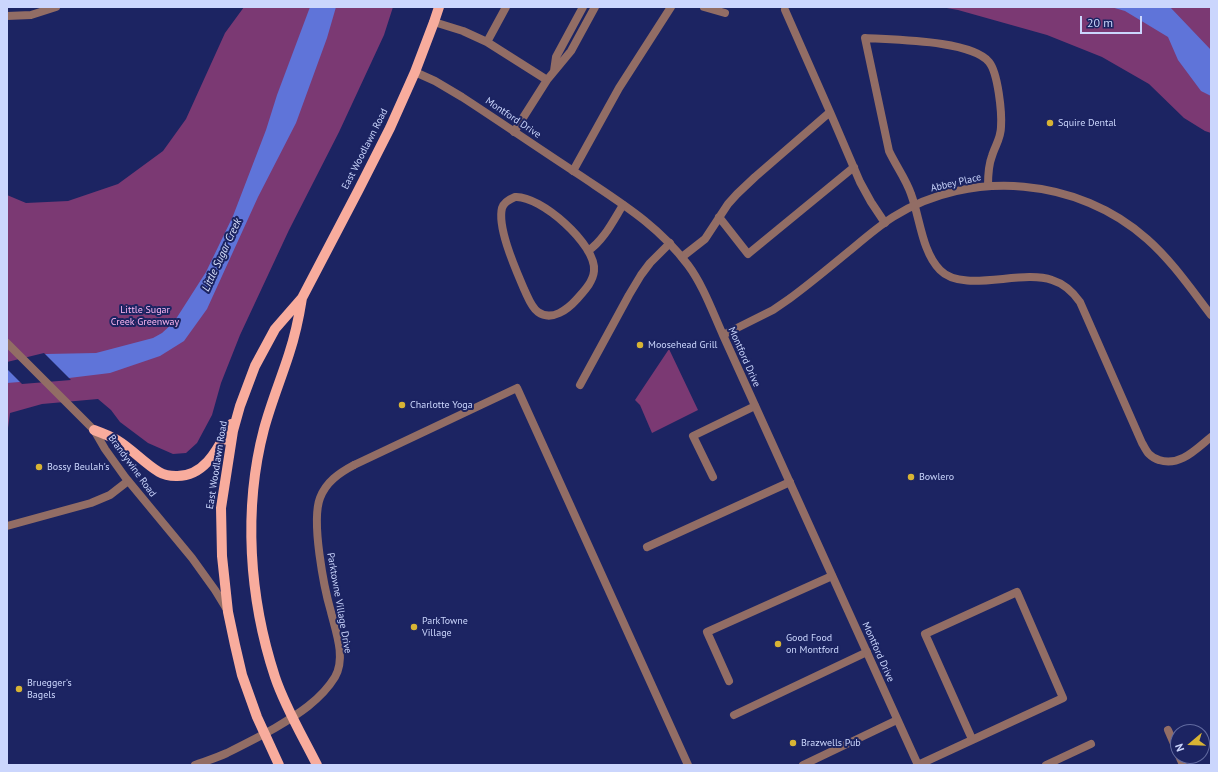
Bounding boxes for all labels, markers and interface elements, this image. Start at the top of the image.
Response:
scale bar [1082,8,1144,34]
text: 20 m [1087,15,1113,30]
street label: Montford Drive [483,95,543,141]
street label: East Woodlawn Road [339,107,391,191]
place label: Squire Dental [1058,117,1116,129]
marker: Squire Dental [1045,118,1055,128]
street label: Abbey Place [929,171,983,195]
water label: Little Sugar Creek [199,216,245,294]
park label: Little Sugar Creek Greenway [111,304,179,328]
street label: Montford Drive [725,325,763,389]
place label: Moosehead Grill [648,339,718,351]
marker: Moosehead Grill [635,340,645,350]
place label: Charlotte Yoga [410,399,473,411]
marker: Charlotte Yoga [397,400,407,410]
street label: East Woodlawn Road [204,420,230,510]
street label: Brandywine Road [105,432,159,500]
place label: Bossy Beulah's [47,461,109,473]
marker: Bossy Beulah's [34,462,44,472]
place label: Bowlero [919,471,954,483]
marker: Bowlero [906,472,916,482]
street label: Parktowne Village Drive [324,552,354,654]
place label: ParkTowne Village [422,615,468,638]
street label: Montford Drive [859,620,897,684]
marker: ParkTowne Village [409,622,419,632]
place label: Good Food on Montford [786,632,839,656]
marker: Good Food on Montford [773,639,783,649]
place label: Bruegger's Bagels [27,677,72,700]
marker: Bruegger's Bagels [14,684,24,694]
north arrow [1170,724,1210,764]
place label: Brazwells Pub [801,737,861,749]
marker: Brazwells Pub [788,738,798,748]
text: N [1172,742,1187,753]

